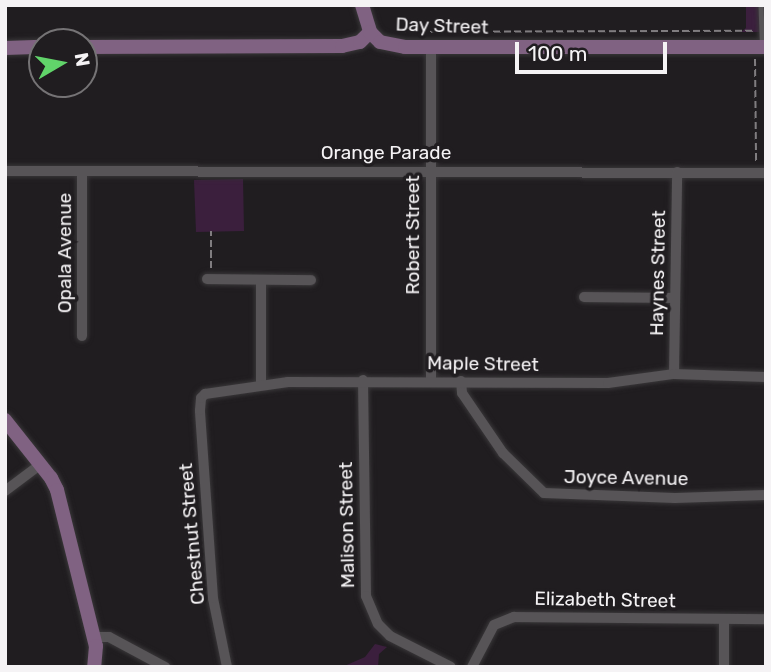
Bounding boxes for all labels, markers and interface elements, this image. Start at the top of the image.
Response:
street label: Day Street [395,13,489,39]
north arrow [28,28,98,98]
scale bar [519,28,671,72]
text: 100 m [528,41,587,66]
text: N [70,51,95,68]
street label: Orange Parade [321,142,451,164]
street label: Robert Street [402,175,424,295]
street label: Opala Avenue [54,193,76,313]
street label: Haynes Street [646,210,670,336]
street label: Maple Street [427,352,539,376]
street label: Chestnut Street [174,462,210,606]
street label: Malison Street [334,462,360,588]
street label: Joyce Avenue [563,466,689,490]
street label: Elizabeth Street [534,587,676,613]

